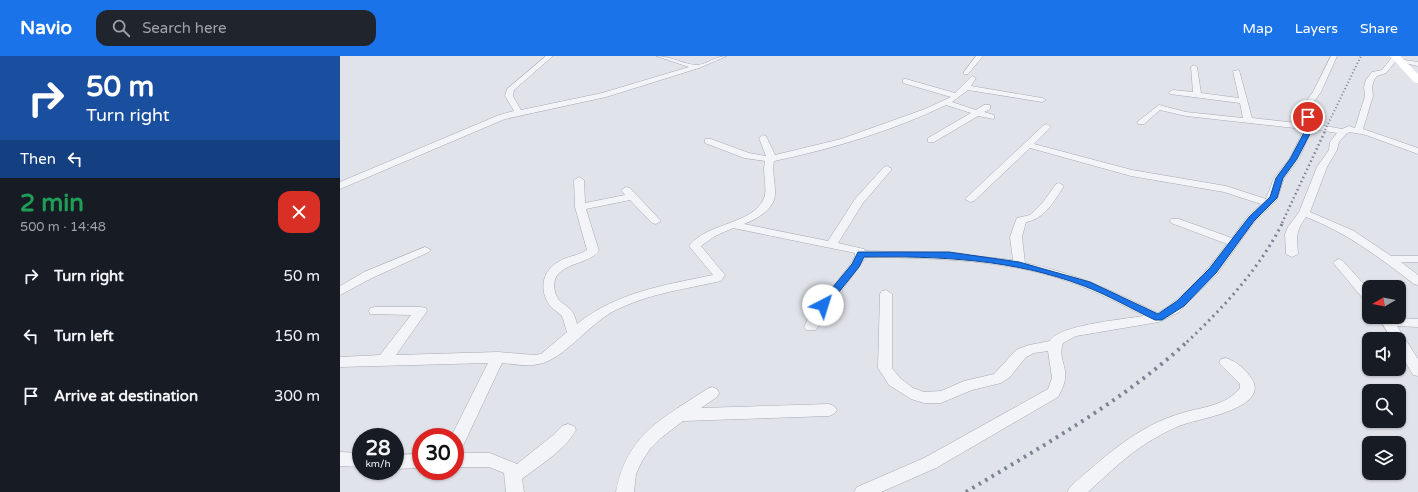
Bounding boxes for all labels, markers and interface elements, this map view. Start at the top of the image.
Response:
search box [96,10,376,46]
text: Navio [20,17,72,39]
icon: search [110,17,132,39]
text: Search here [142,19,226,37]
text: Map [1243,20,1273,37]
text: Layers [1295,20,1338,37]
text: Share [1360,20,1398,37]
text: 50 m [86,70,154,104]
icon: right [20,72,72,124]
pin [1291,100,1325,134]
text: Turn right [86,104,170,126]
icon: arrive [1297,106,1319,128]
icon: left [64,148,86,170]
text: Then [20,150,56,168]
text: 2 min [20,189,84,218]
button: close [278,191,320,233]
text: 500 m · 14:48 [20,219,106,235]
icon: right [20,265,42,287]
text: Turn right [54,267,124,285]
text: 50 m [283,267,320,285]
north arrow [1362,280,1406,324]
map controls [1362,280,1406,480]
position arrow [802,284,844,326]
icon: left [20,325,42,347]
text: Turn left [54,327,114,345]
text: 150 m [274,327,320,345]
button: sound [1362,332,1406,376]
button: search [1362,384,1406,428]
icon: arrive [20,385,42,407]
text: Arrive at destination [54,387,198,405]
text: 300 m [274,387,320,405]
speed limit sign: 30 [412,428,464,480]
button: layers [1362,436,1406,480]
text: 28 [365,437,391,461]
text: km/h [365,458,391,470]

